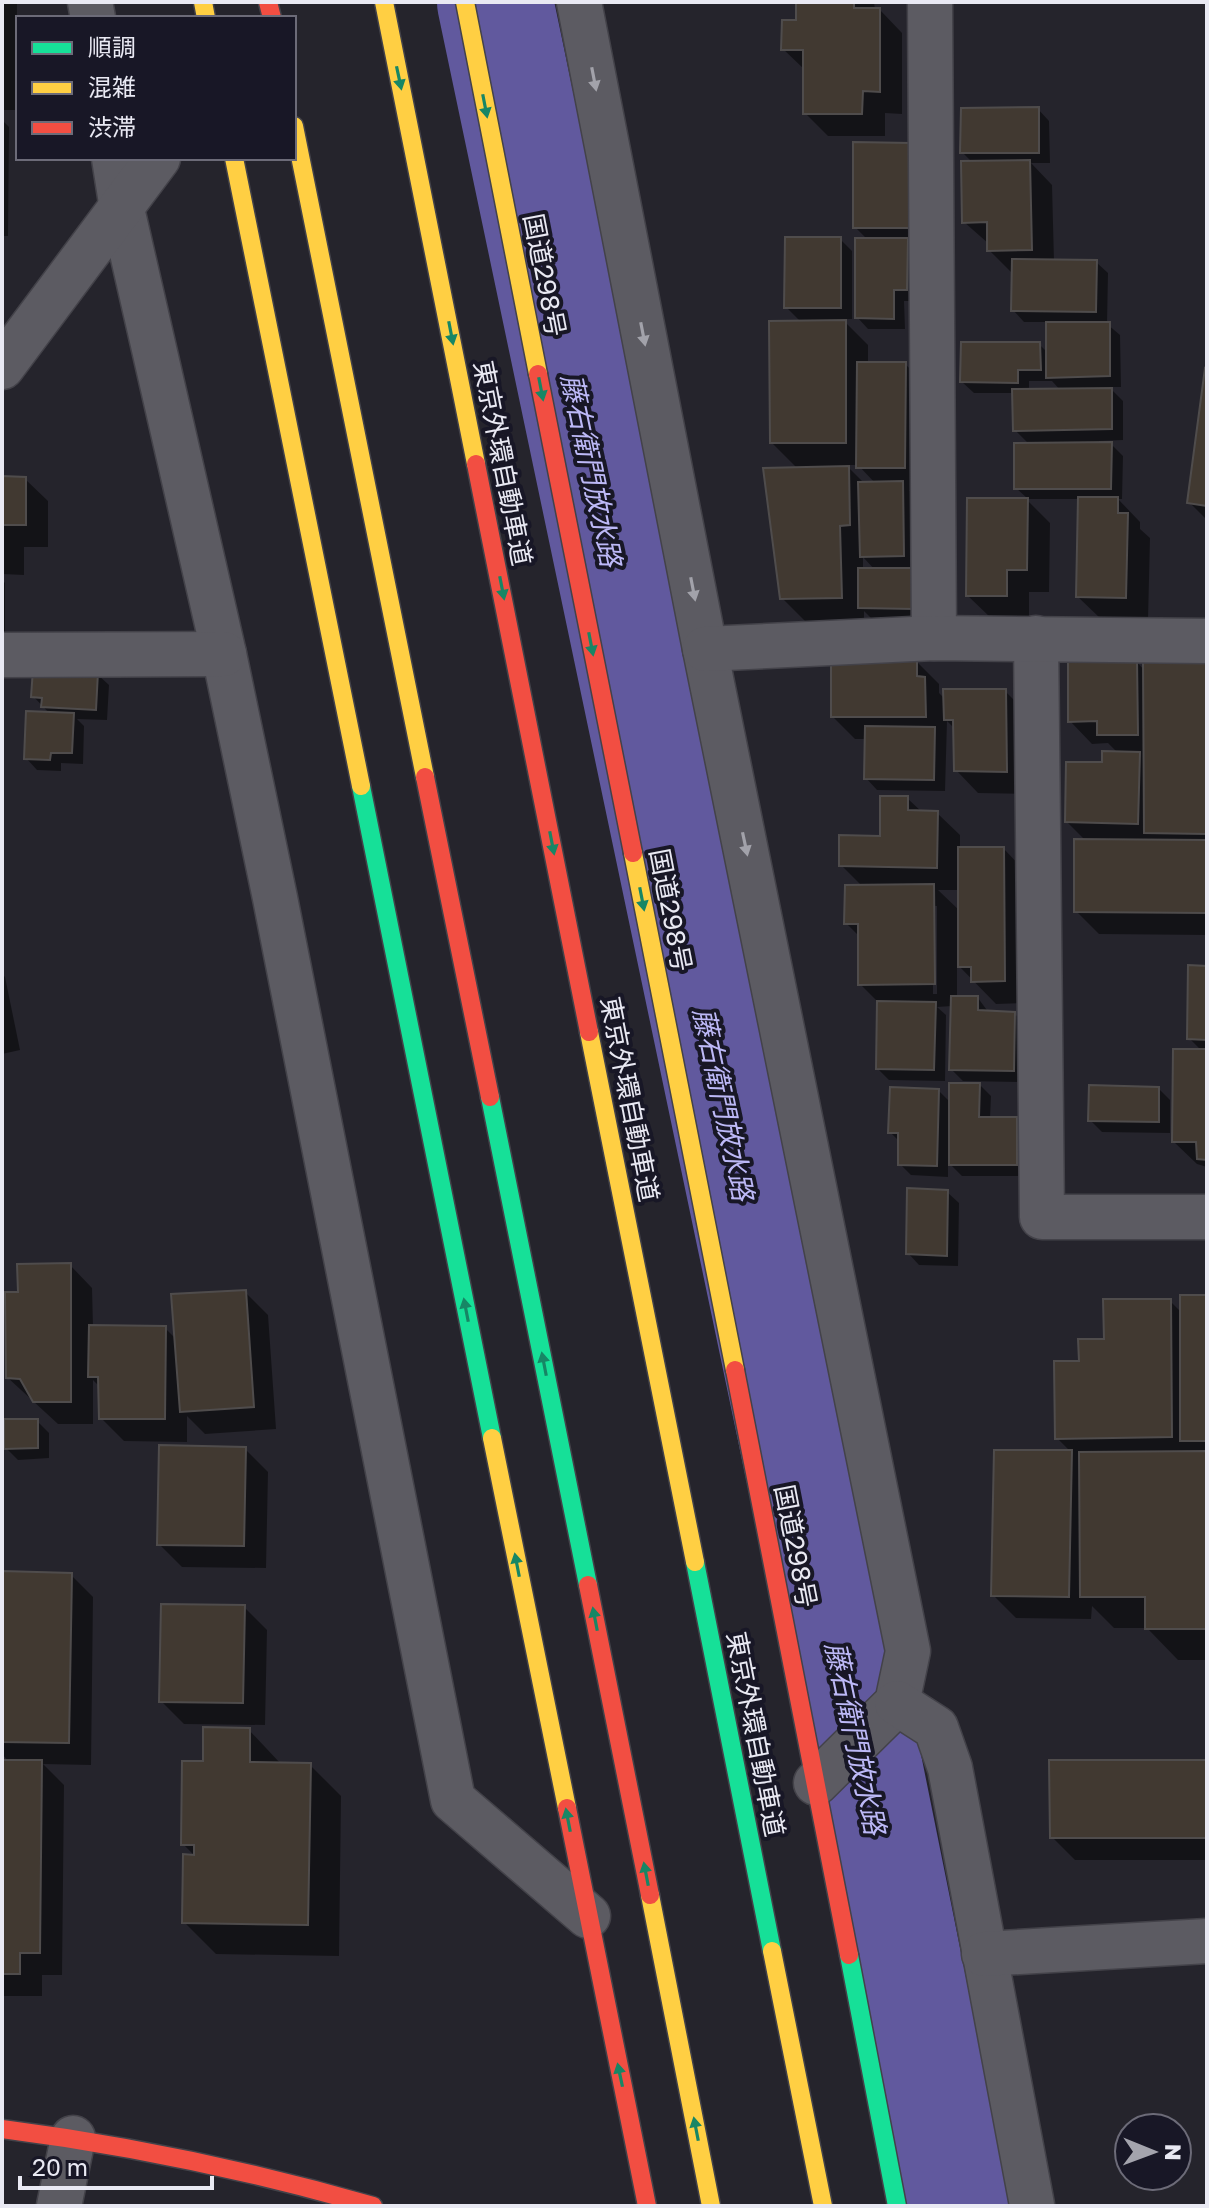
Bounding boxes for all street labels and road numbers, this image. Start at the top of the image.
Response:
street label: 国道298号 [518,211,572,339]
street label: 東京外環自動車道 [468,358,538,568]
street label: 国道298号 [644,846,698,974]
street label: 東京外環自動車道 [595,994,665,1204]
street label: 国道298号 [769,1482,823,1610]
street label: 東京外環自動車道 [721,1629,791,1839]

